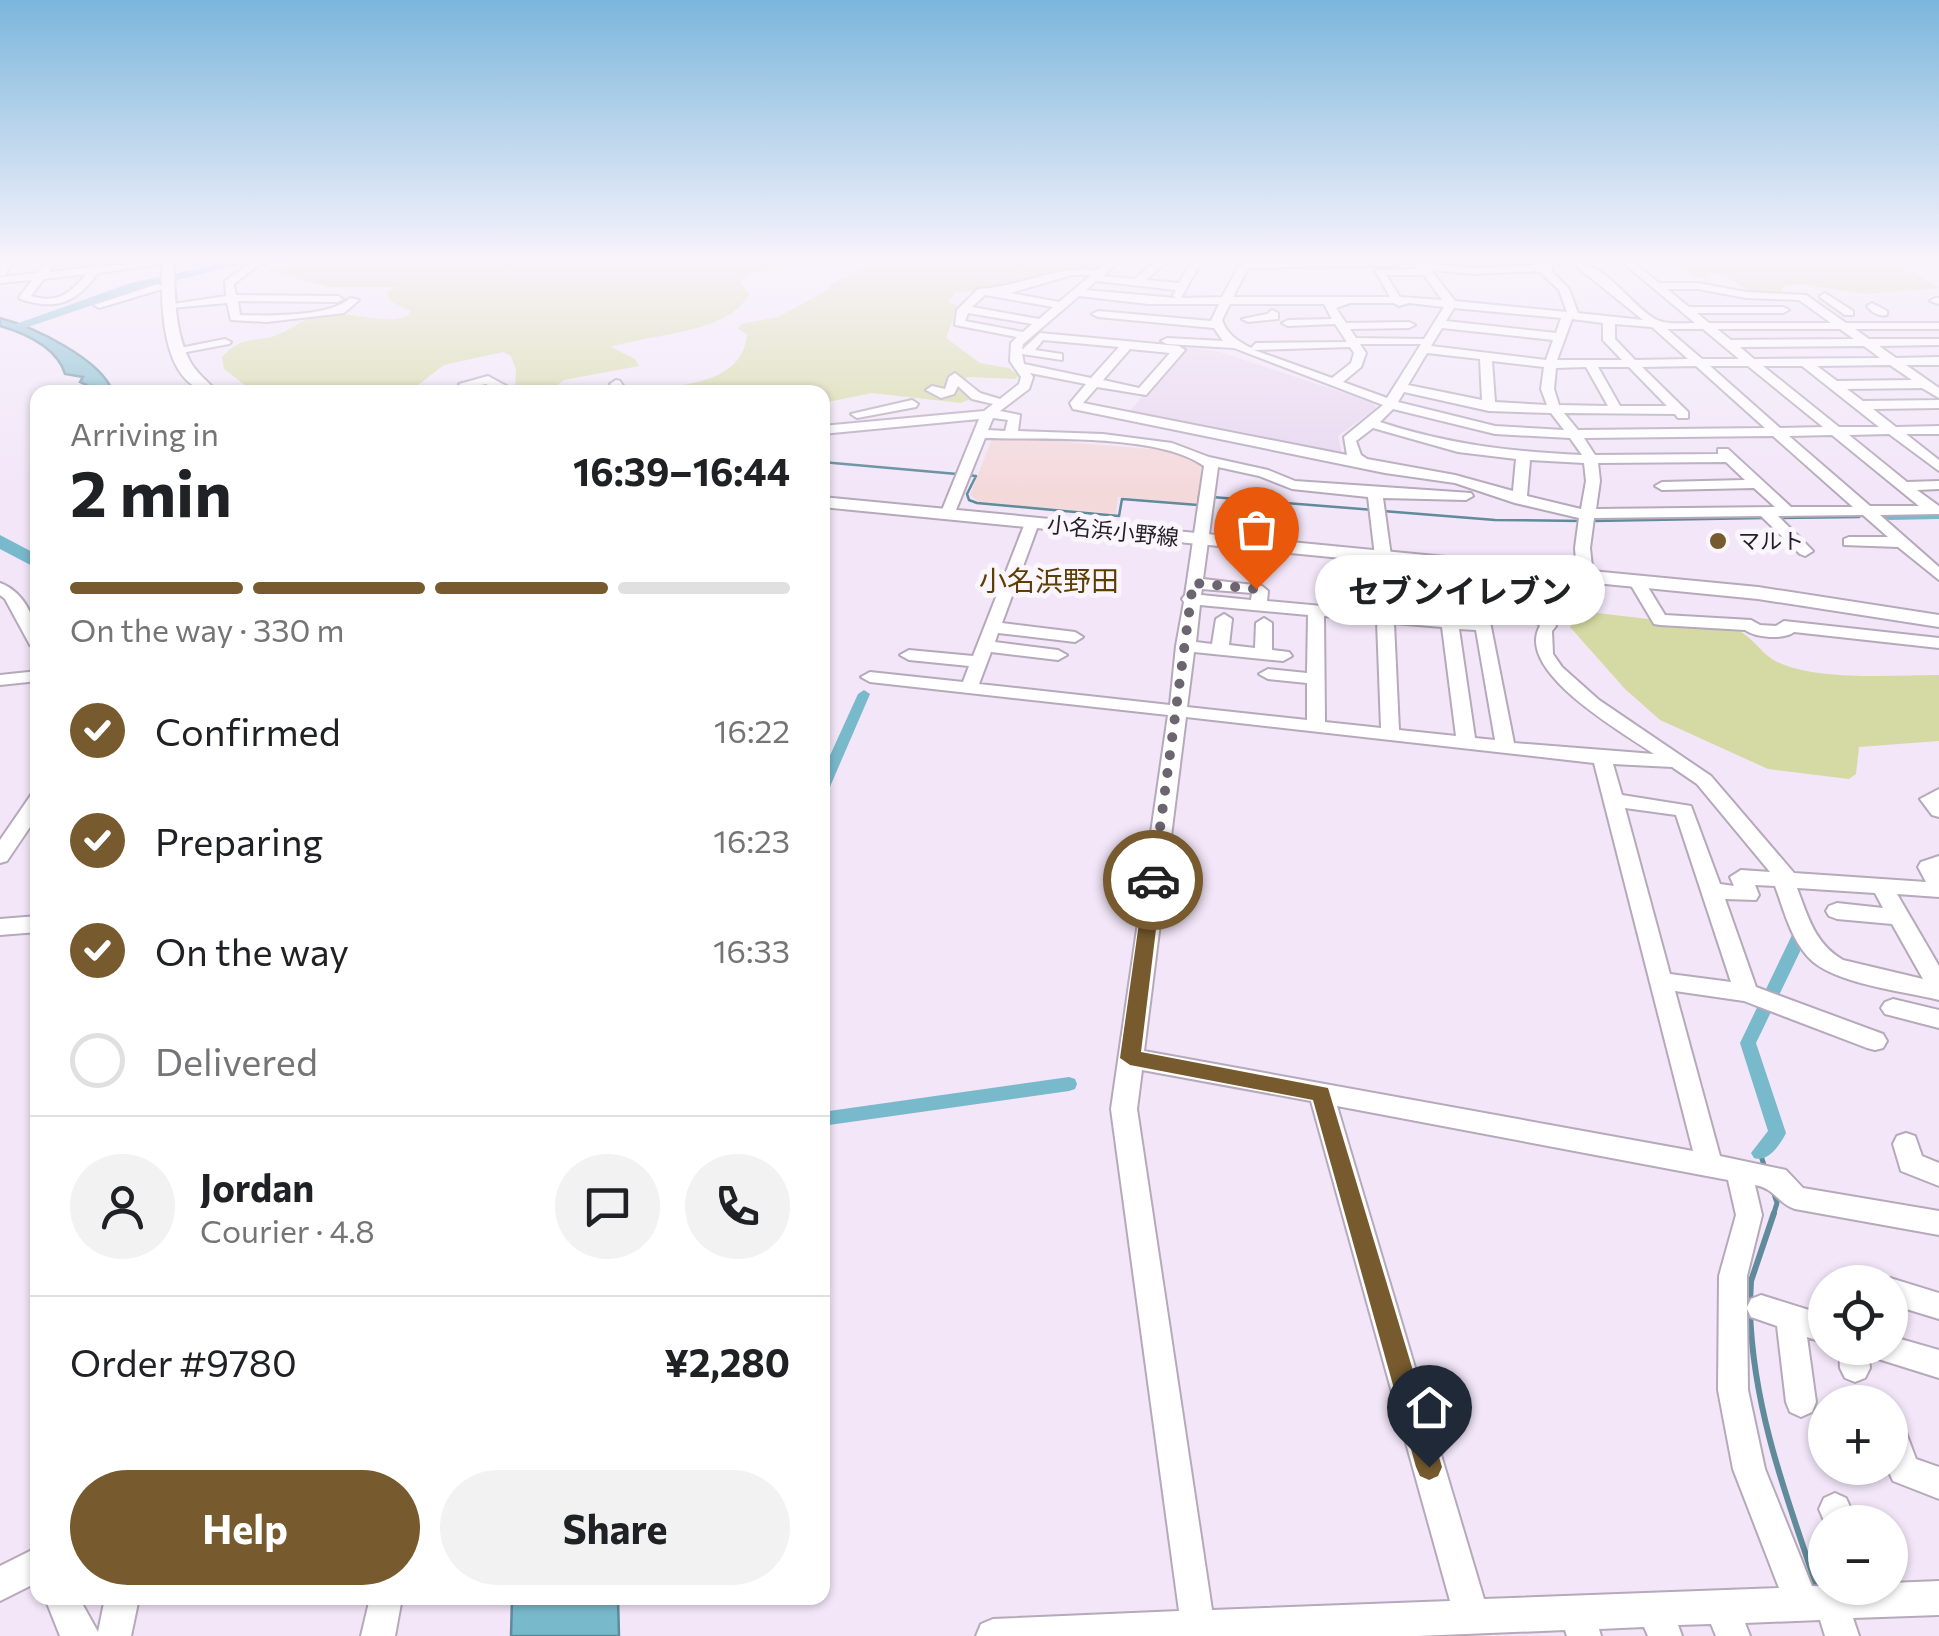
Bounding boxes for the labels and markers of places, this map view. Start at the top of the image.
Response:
pin [1214,487,1299,590]
place label: マルト [1738,527,1804,554]
marker: マルト [1707,530,1729,552]
callout: セブンイレブン [1316,554,1606,624]
pin [1387,1365,1472,1468]

